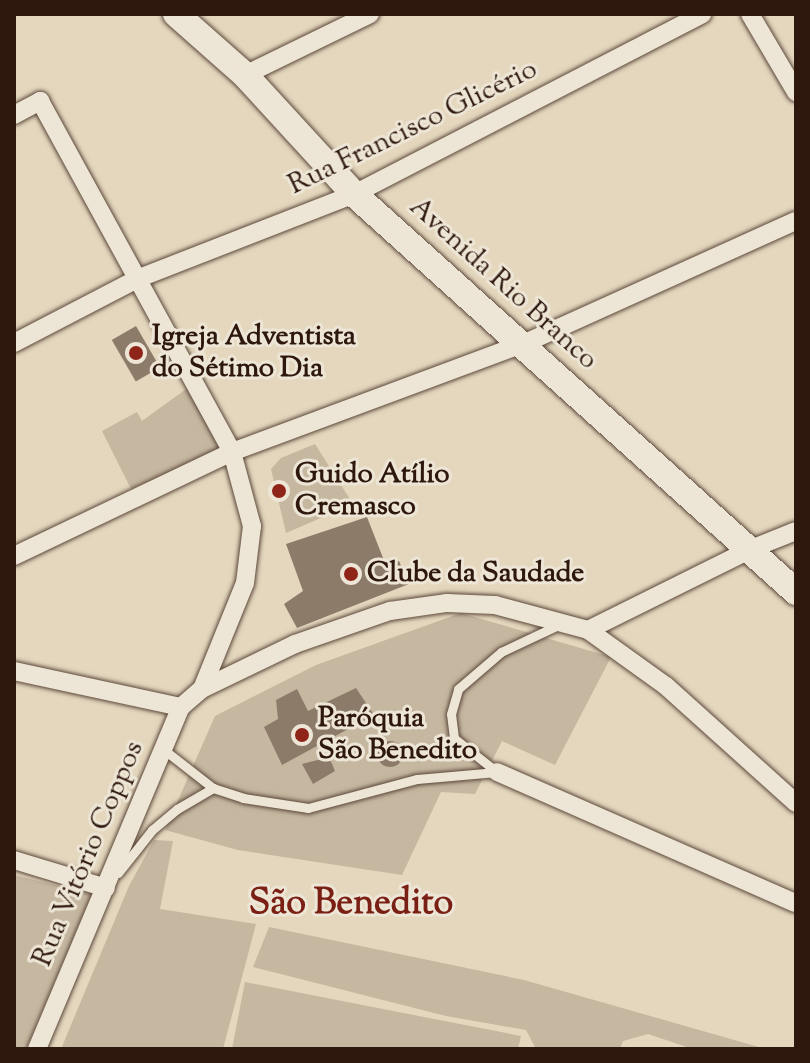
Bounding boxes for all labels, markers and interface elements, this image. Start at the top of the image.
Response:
street label: Rua Francisco Glicério [283,53,543,203]
street label: Avenida Rio Branco [402,191,604,377]
place label: Igreja Adventista do Sétimo Dia [152,320,356,386]
marker: Igreja Adventista do Sétimo Dia [127,344,145,362]
place label: Guido Atílio Cremasco [295,458,450,524]
marker: Guido Atílio Cremasco [270,482,288,500]
place label: Clube da Saudade [367,557,584,591]
marker: Clube da Saudade [342,565,360,583]
place label: Paróquia São Benedito [318,702,477,768]
marker: Paróquia São Benedito [293,726,311,744]
street label: Rua Vitório Coppos [26,736,152,972]
district label: São Benedito [249,883,453,927]

